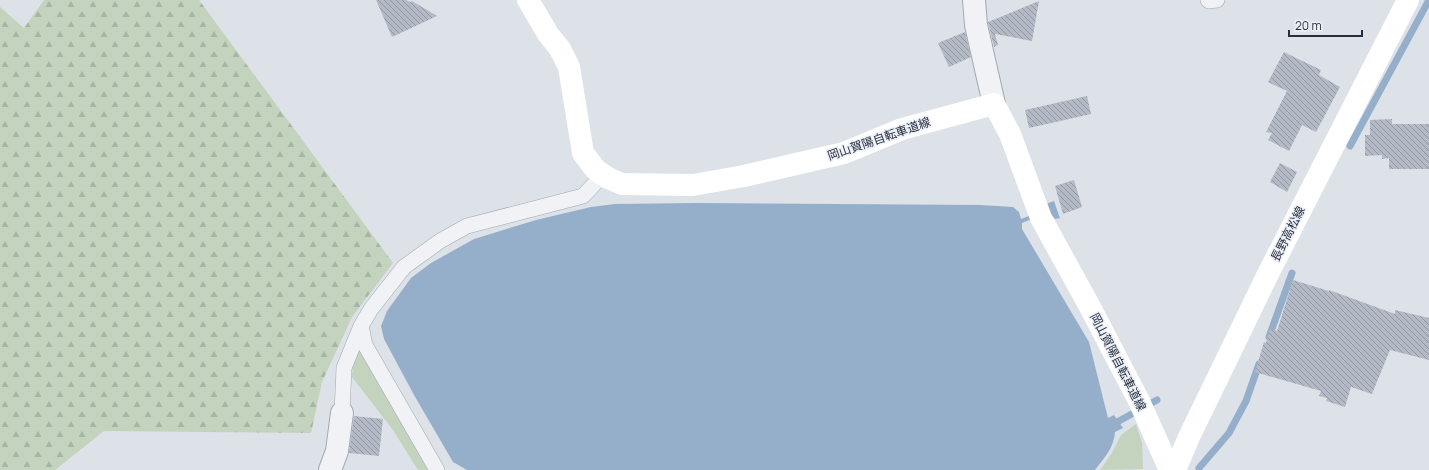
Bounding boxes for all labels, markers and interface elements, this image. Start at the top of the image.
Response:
scale bar [1289,12,1362,38]
text: 20 m [1295,17,1322,34]
street label: 岡山賀陽自転車道線 [825,113,933,164]
street label: 長野高松線 [1266,203,1309,264]
street label: 岡山賀陽自転車道線 [1086,310,1151,414]

